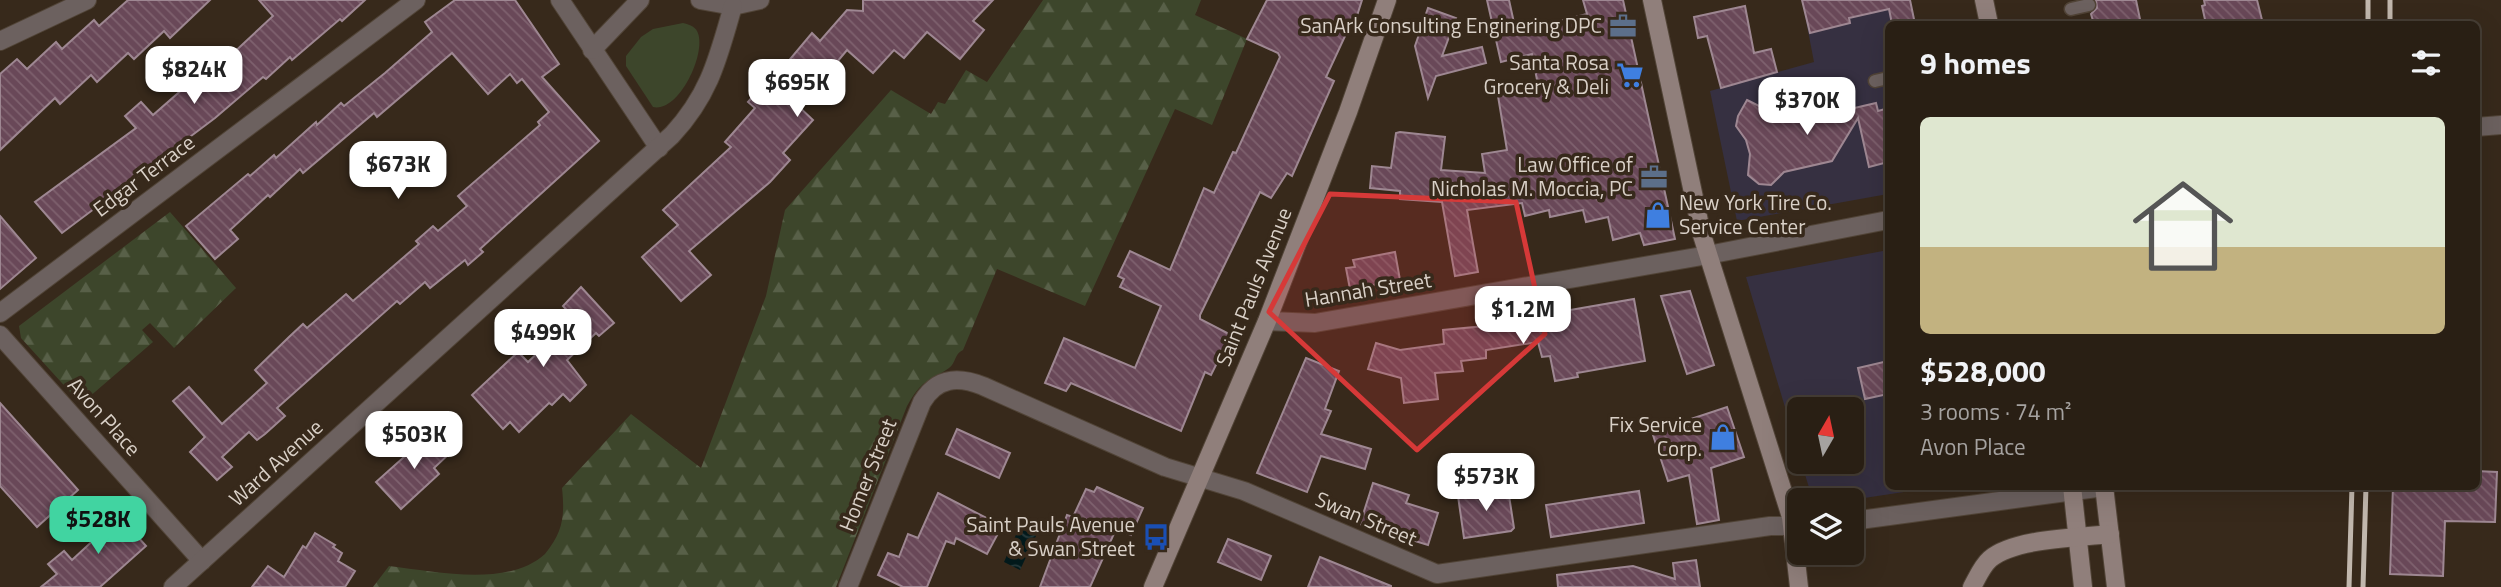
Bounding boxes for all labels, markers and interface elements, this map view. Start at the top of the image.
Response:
place label: SanArk Consulting Enginering DPC [1300,9,1602,41]
office icon: SanArk Consulting Enginering DPC [1608,11,1638,41]
text: 9 homes [1920,40,2031,86]
icon: filters [2407,44,2445,82]
pin: $824K [145,46,243,106]
place label: Santa Rosa Grocery & Deli [1484,46,1609,102]
text: $824K [161,51,227,86]
pin: $695K [748,60,846,119]
supermarket icon: Santa Rosa Grocery & Deli [1615,60,1645,90]
text: $695K [764,64,830,99]
pin: $370K [1758,78,1856,137]
text: $370K [1774,82,1840,117]
street label: Edgar Terrace [86,126,201,224]
pin: $673K [349,142,447,201]
text: $673K [365,146,431,181]
place label: Law Office of Nicholas M. Moccia, PC [1431,148,1633,204]
office icon: Law Office of Nicholas M. Moccia, PC [1639,162,1669,192]
icon: home [2120,163,2246,289]
place label: New York Tire Co. Service Center [1679,186,1832,242]
shop icon: New York Tire Co. Service Center [1643,200,1673,230]
street label: Saint Pauls Avenue [1207,202,1299,371]
street label: Hannah Street [1302,263,1434,315]
pin: $1.2M [1474,286,1572,346]
text: $1.2M [1491,291,1555,326]
pin: $499K [494,310,592,369]
text: $499K [510,314,576,349]
text: $528,000 [1920,348,2046,394]
street label: Avon Place [61,370,149,463]
text: 3 rooms · 74 m² [1920,394,2071,429]
north arrow [1787,397,1864,474]
map controls [1787,397,1864,565]
place label: Fix Service Corp. [1609,408,1702,464]
street label: Ward Avenue [221,411,330,513]
pin: $503K [365,412,463,471]
street label: Homer Street [830,413,904,536]
text: $503K [381,416,447,451]
shop icon: Fix Service Corp. [1708,422,1738,452]
text: Avon Place [1920,429,2026,464]
pin: $573K [1437,454,1535,513]
text: $573K [1453,458,1519,493]
street label: Swan Street [1311,482,1423,554]
button: layers [1787,488,1864,565]
pin: $528K [49,496,147,556]
text: $528K [65,501,131,536]
place label: Saint Pauls Avenue & Swan Street [966,508,1136,564]
bus stop icon: Saint Pauls Avenue & Swan Street [1141,522,1171,552]

